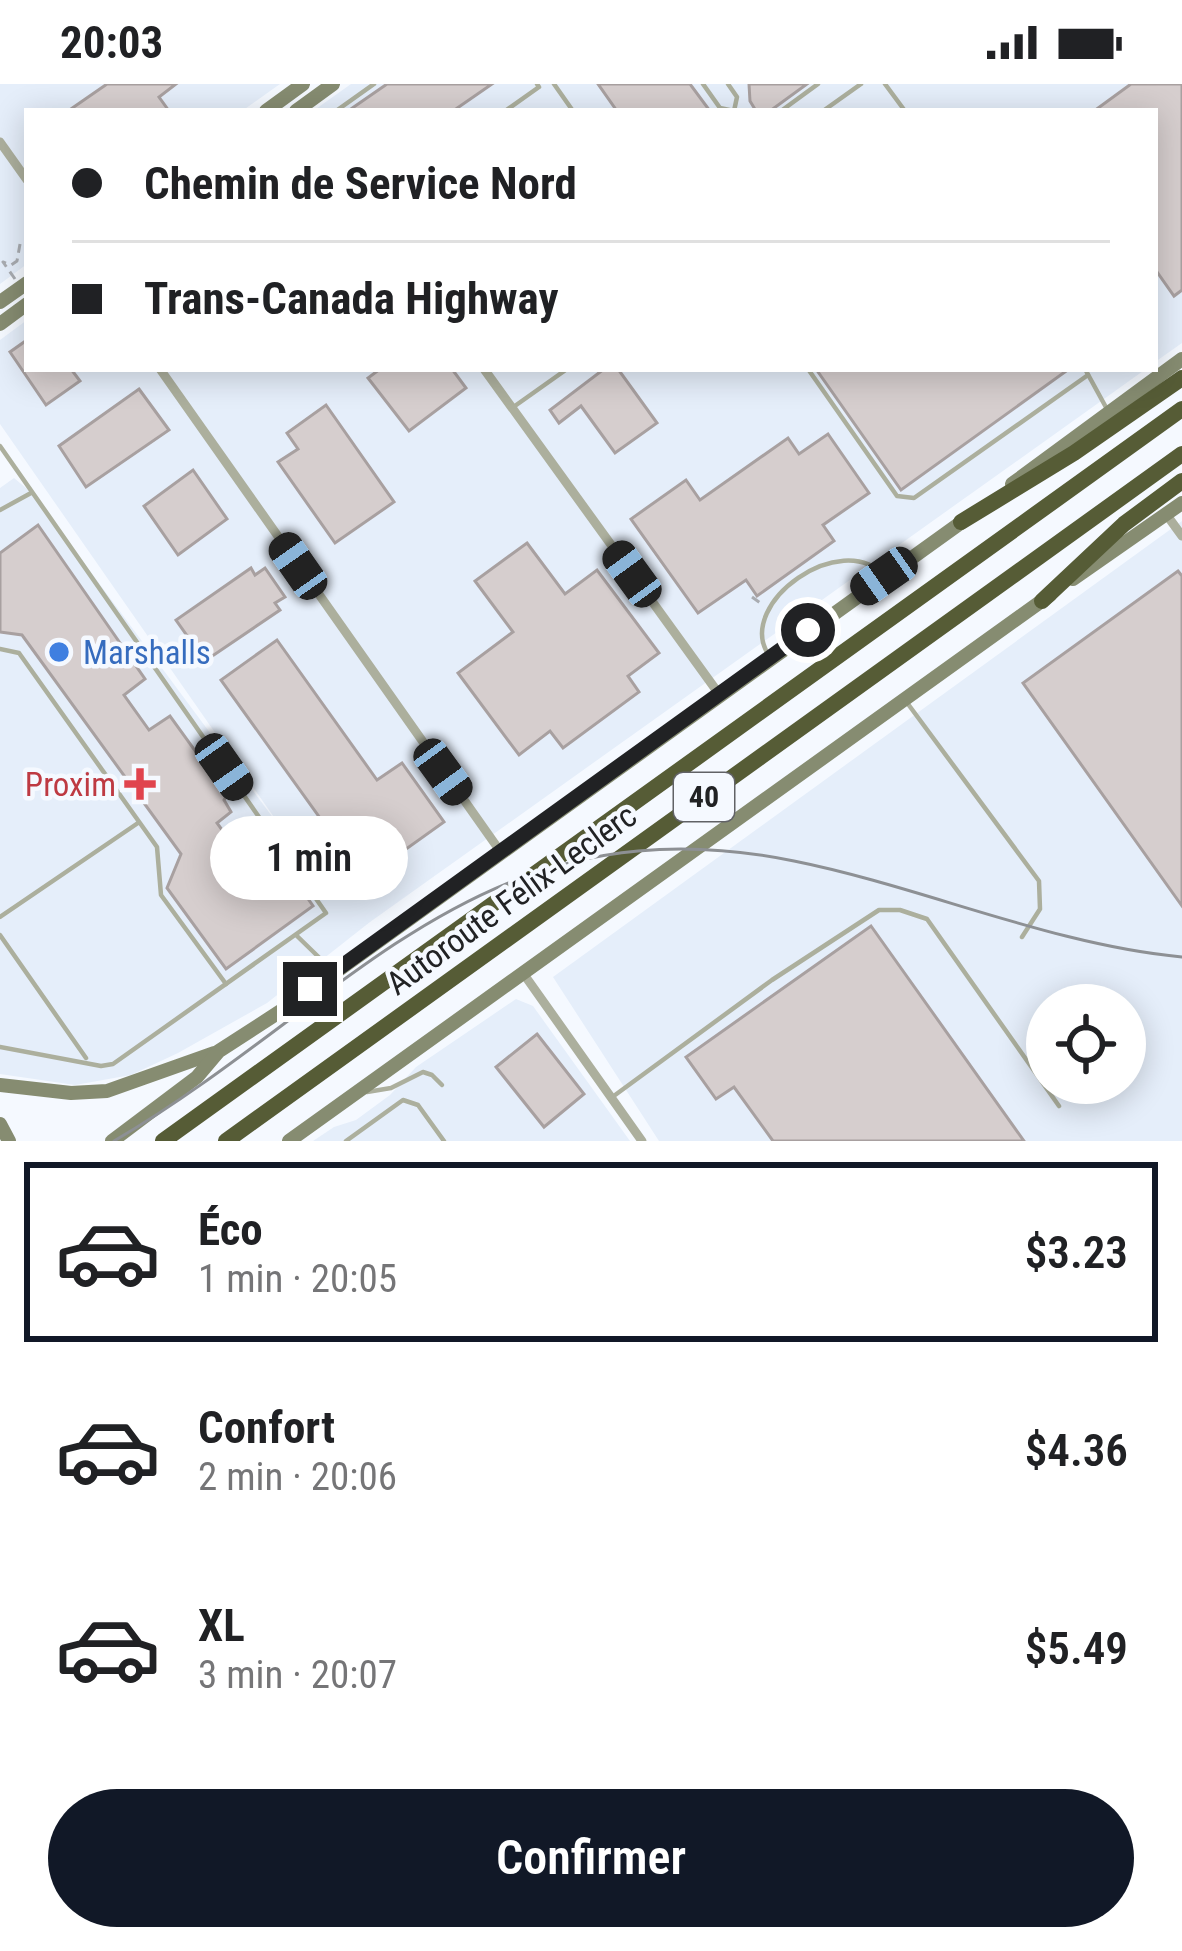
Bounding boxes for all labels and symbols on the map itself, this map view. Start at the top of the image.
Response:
car [263,526,333,606]
car [596,534,668,614]
car [844,541,924,611]
route start [781,603,835,657]
place label: Marshalls [83,633,211,672]
marker: Marshalls [46,639,72,665]
car [189,727,259,807]
car [407,732,479,812]
place label: Proxim [25,765,116,804]
marker: Proxim [127,771,153,797]
road number: 40 [674,773,734,821]
street label: Autoroute Félix-Leclerc [379,796,644,1003]
callout: 1 min [211,815,409,899]
route end [283,962,337,1016]

